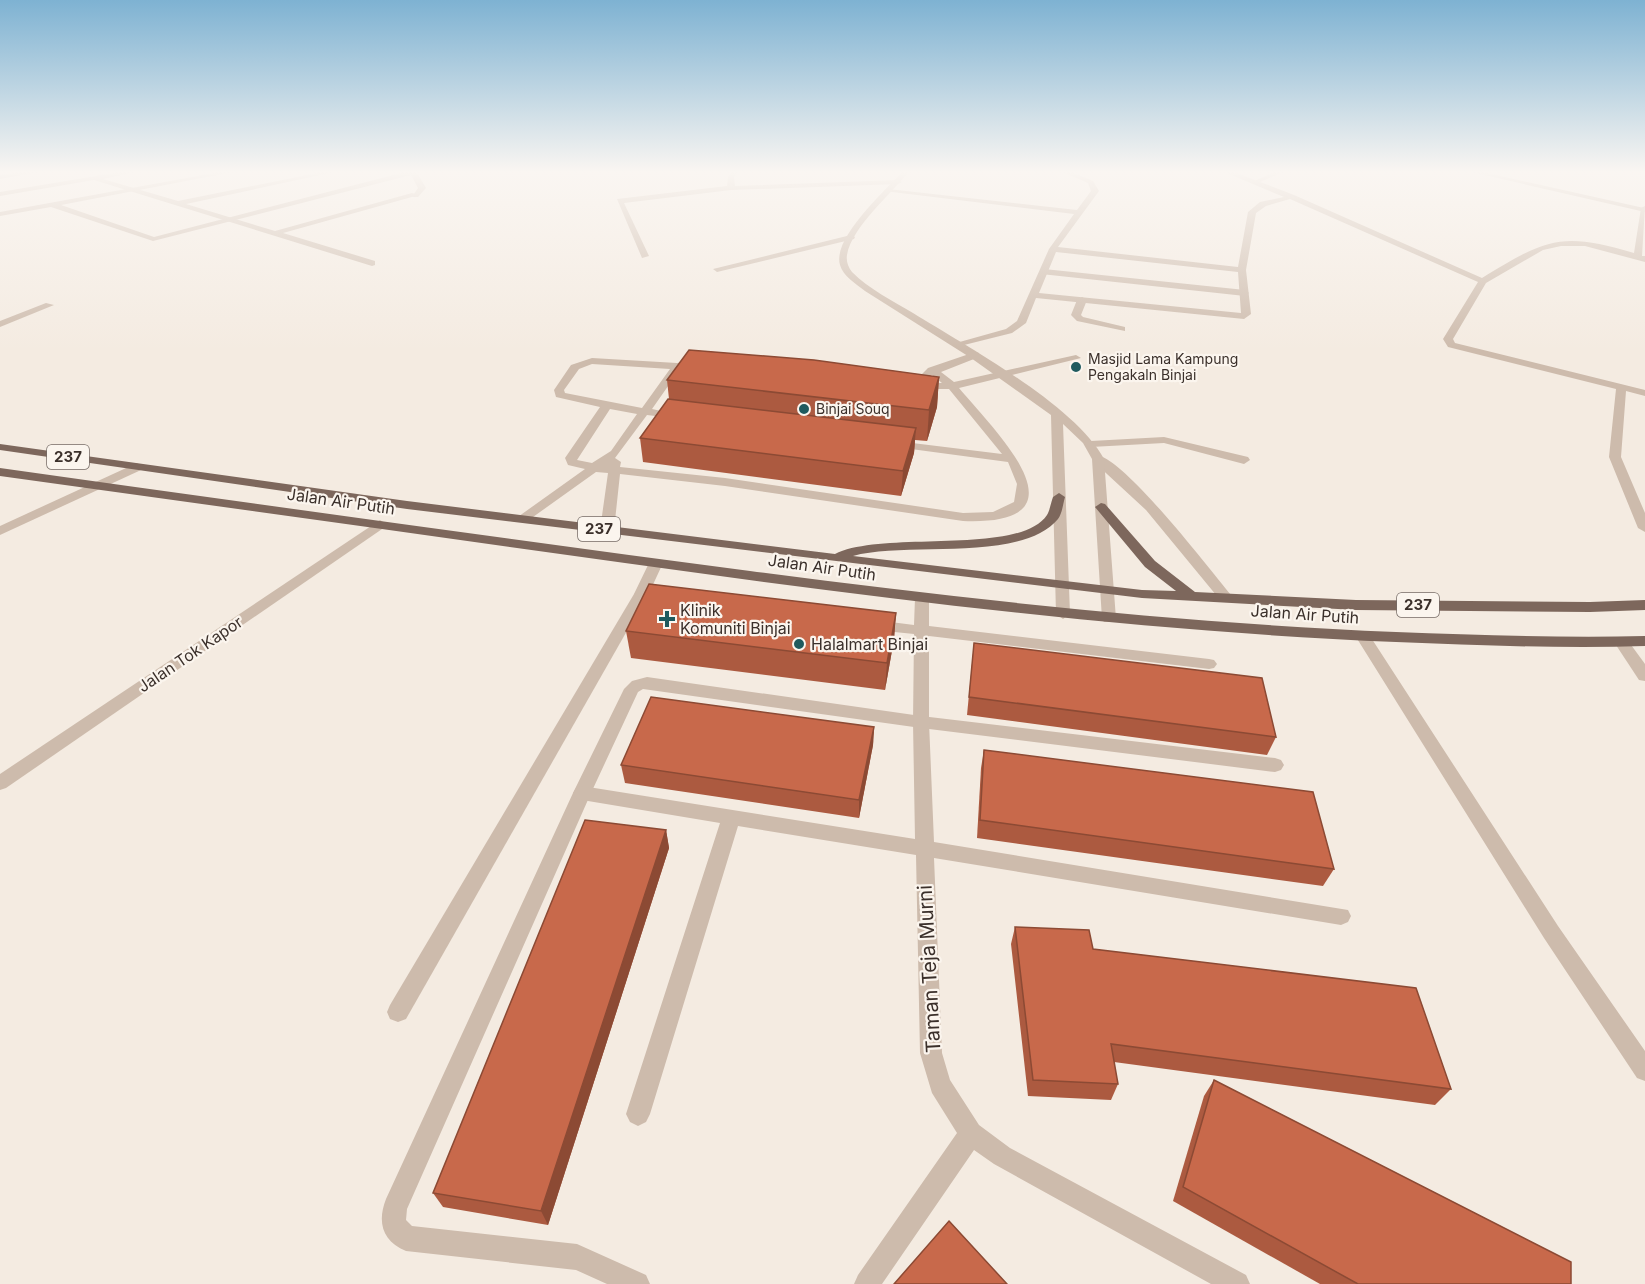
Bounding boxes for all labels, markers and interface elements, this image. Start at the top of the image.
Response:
place label: Masjid Lama Kampung Pengakaln Binjai [1088,350,1238,383]
marker: Masjid Lama Kampung Pengakaln Binjai [1069,360,1083,374]
place label: Binjai Souq [816,400,890,417]
marker: Binjai Souq [797,402,811,416]
road number: 237 [47,445,89,469]
street label: Jalan Air Putih [286,484,396,518]
road number: 237 [578,517,620,541]
street label: Jalan Air Putih [767,550,877,584]
road number: 237 [1397,593,1439,617]
place label: Klinik Komuniti Binjai [680,600,791,638]
street label: Jalan Air Putih [1250,600,1360,628]
marker: Klinik Komuniti Binjai [658,610,676,628]
street label: Jalan Tok Kapor [134,612,246,696]
place label: Halalmart Binjai [811,634,928,654]
marker: Halalmart Binjai [792,637,806,651]
street label: Taman Teja Murni [913,885,945,1053]

